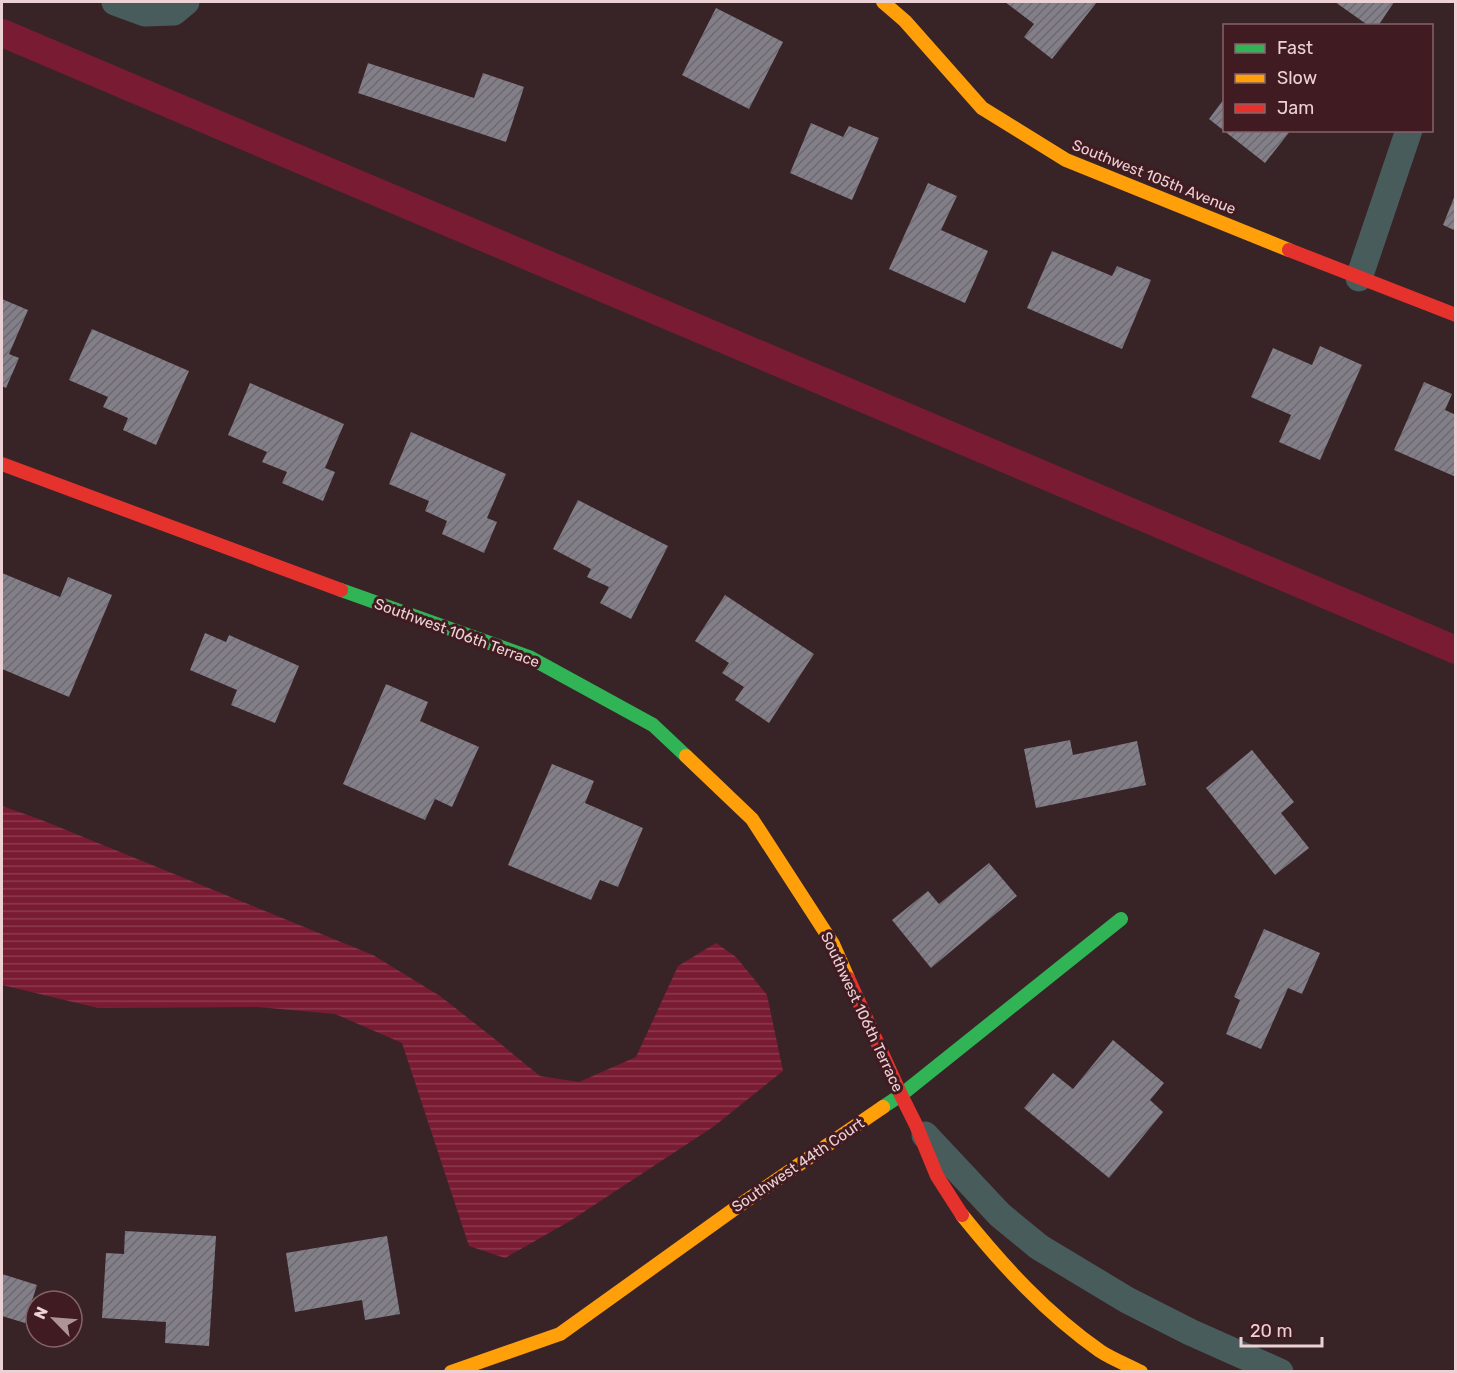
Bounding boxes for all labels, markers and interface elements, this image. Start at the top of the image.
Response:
legend [1223,24,1433,132]
text: Fast [1277,37,1313,59]
text: Slow [1277,67,1317,89]
text: Jam [1277,97,1314,119]
street label: Southwest 105th Avenue [1070,136,1238,218]
street label: Southwest 106th Terrace [372,595,542,671]
street label: Southwest 106th Terrace [817,929,907,1095]
street label: Southwest 44th Court [728,1114,868,1216]
north arrow [24,1289,84,1349]
text: N [30,1304,52,1322]
scale bar [1241,1310,1322,1348]
text: 20 m [1250,1320,1292,1342]

